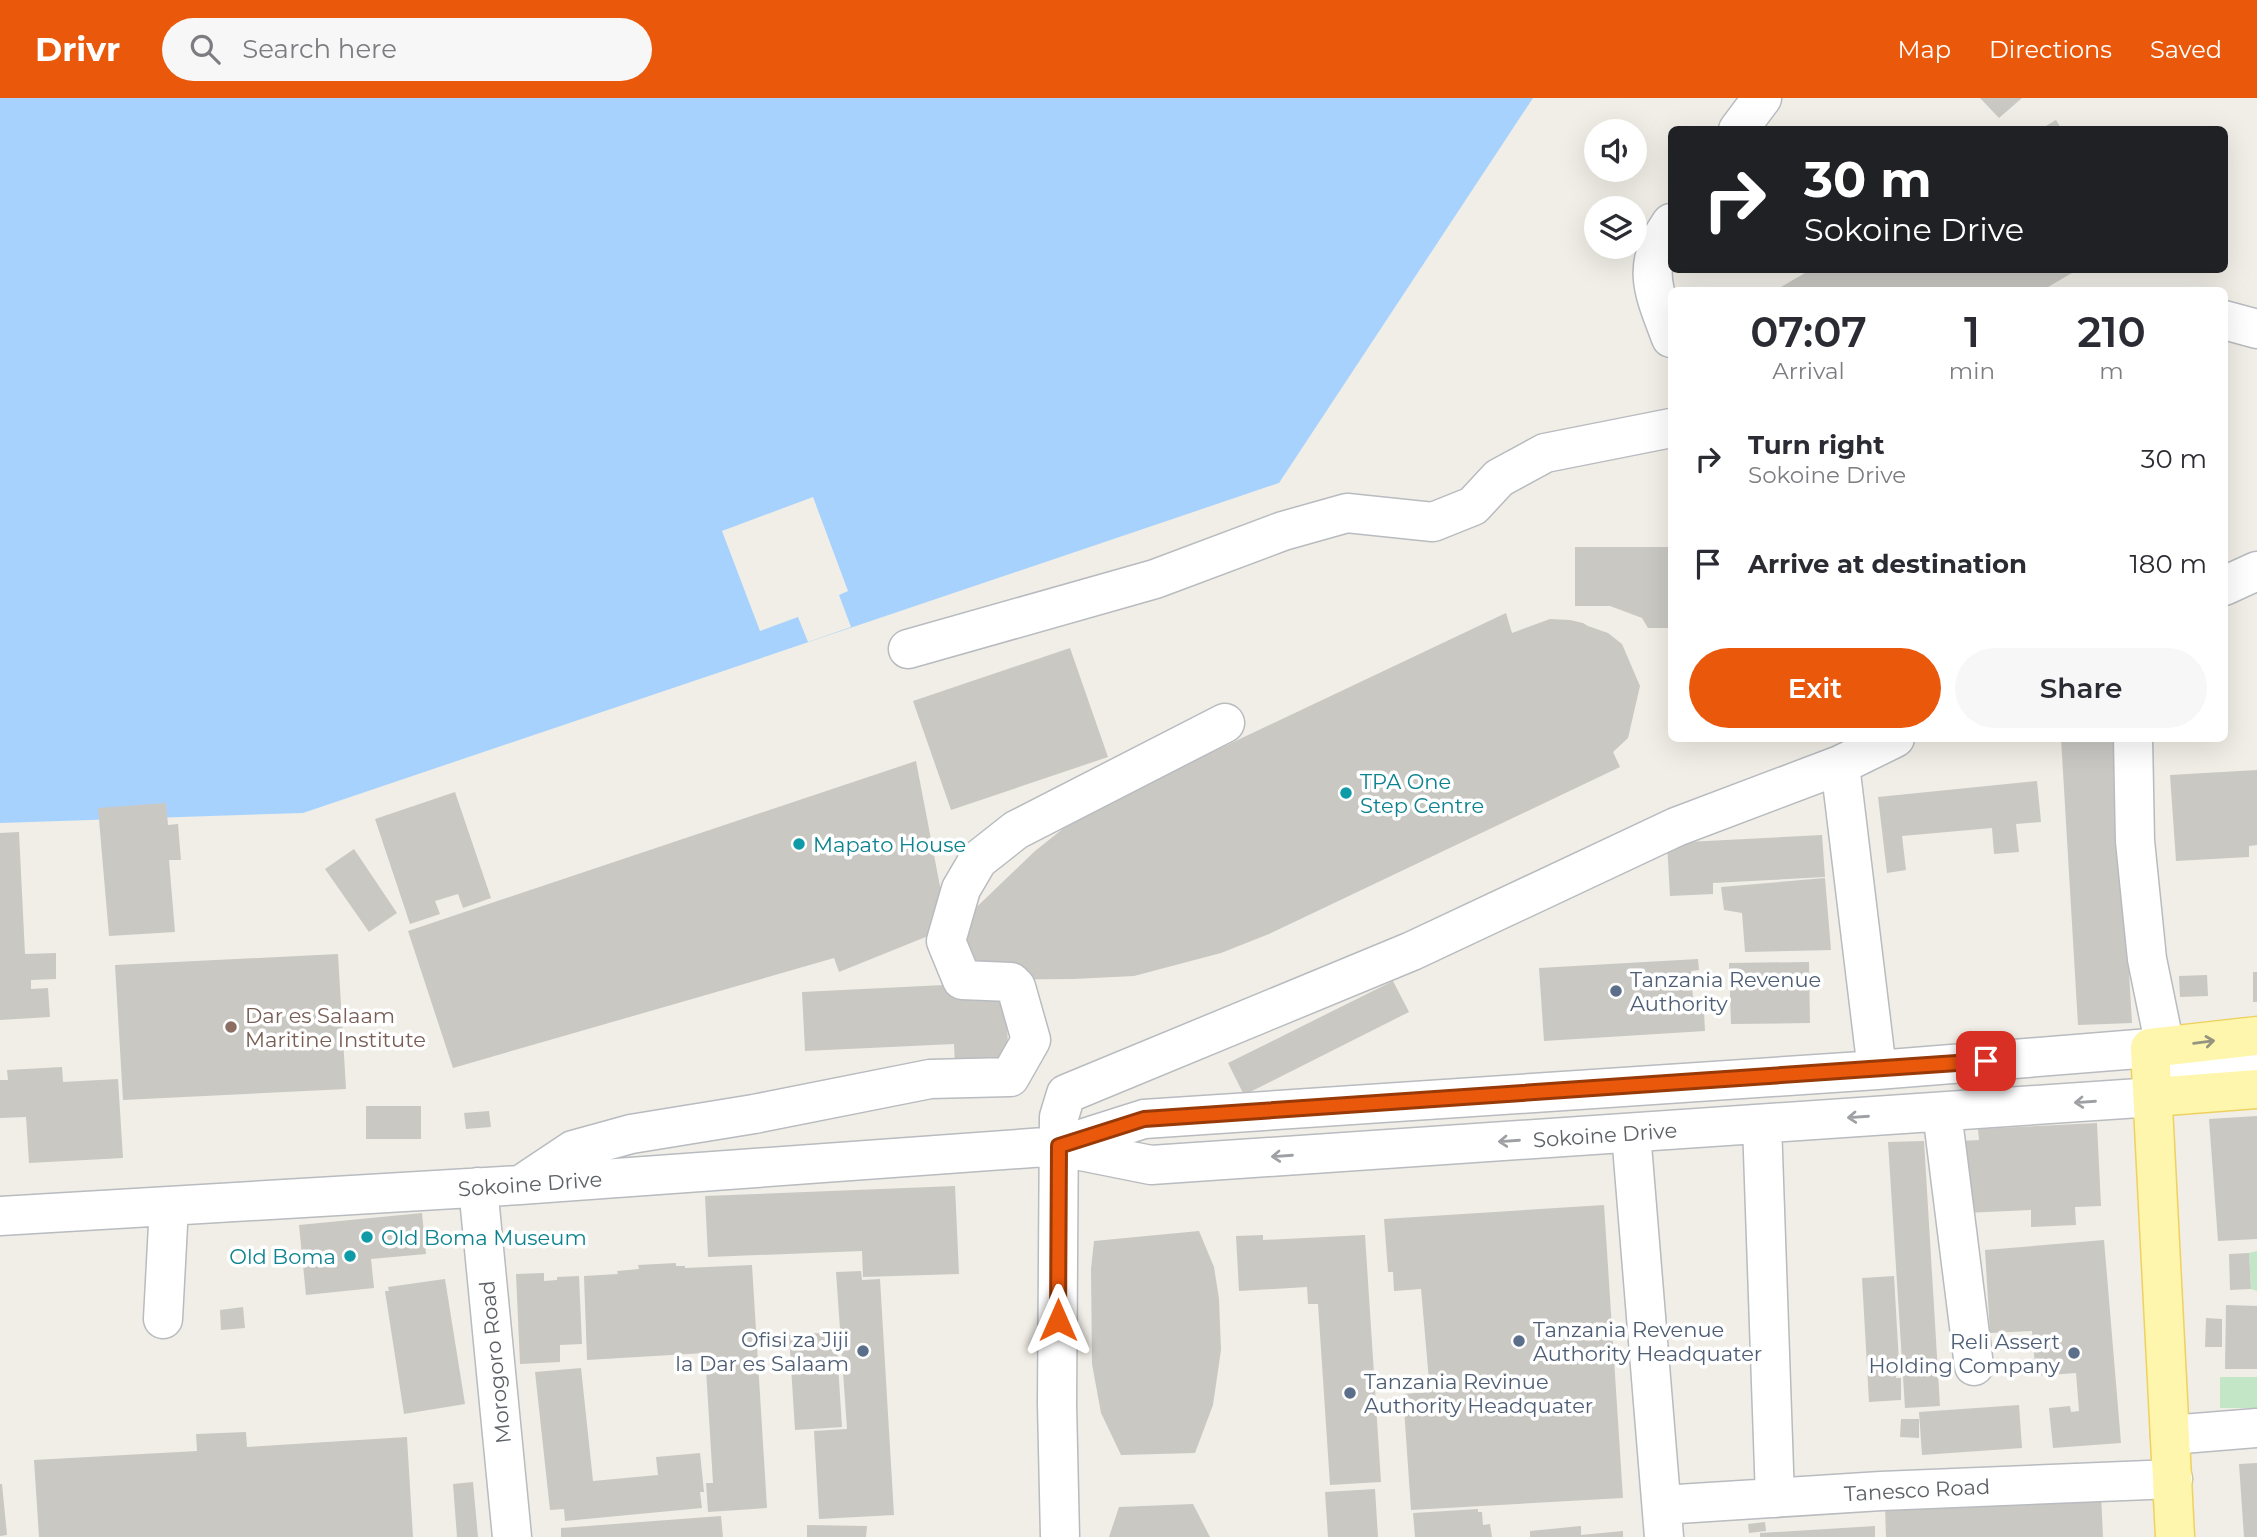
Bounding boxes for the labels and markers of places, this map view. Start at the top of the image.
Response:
place label: TPA One Step Centre [1360,769,1484,818]
marker: TPA One Step Centre [1338,785,1354,801]
place label: Mapato House [813,832,966,857]
marker: Mapato House [791,836,807,852]
place label: Tanzania Revenue Authority [1630,967,1821,1016]
marker: Tanzania Revenue Authority [1608,983,1624,999]
place label: Dar es Salaam Maritine Institute [245,1003,426,1052]
marker: Dar es Salaam Maritine Institute [223,1019,239,1035]
pin [1956,1031,2016,1091]
place label: Old Boma Museum [381,1225,587,1250]
marker: Old Boma Museum [359,1229,375,1245]
place label: Old Boma [229,1244,336,1269]
marker: Old Boma [342,1248,358,1264]
place label: Tanzania Revenue Authority Headquater [1533,1317,1762,1366]
place label: Ofisi za Jiji la Dar es Salaam [675,1327,849,1376]
place label: Reli Assert Holding Company [1869,1329,2061,1378]
marker: Tanzania Revenue Authority Headquater [1511,1333,1527,1349]
marker: Ofisi za Jiji la Dar es Salaam [855,1343,871,1359]
marker: Reli Assert Holding Company [2066,1345,2082,1361]
place label: Tanzania Revinue Authority Headquater [1364,1369,1593,1418]
marker: Tanzania Revinue Authority Headquater [1342,1385,1358,1401]

